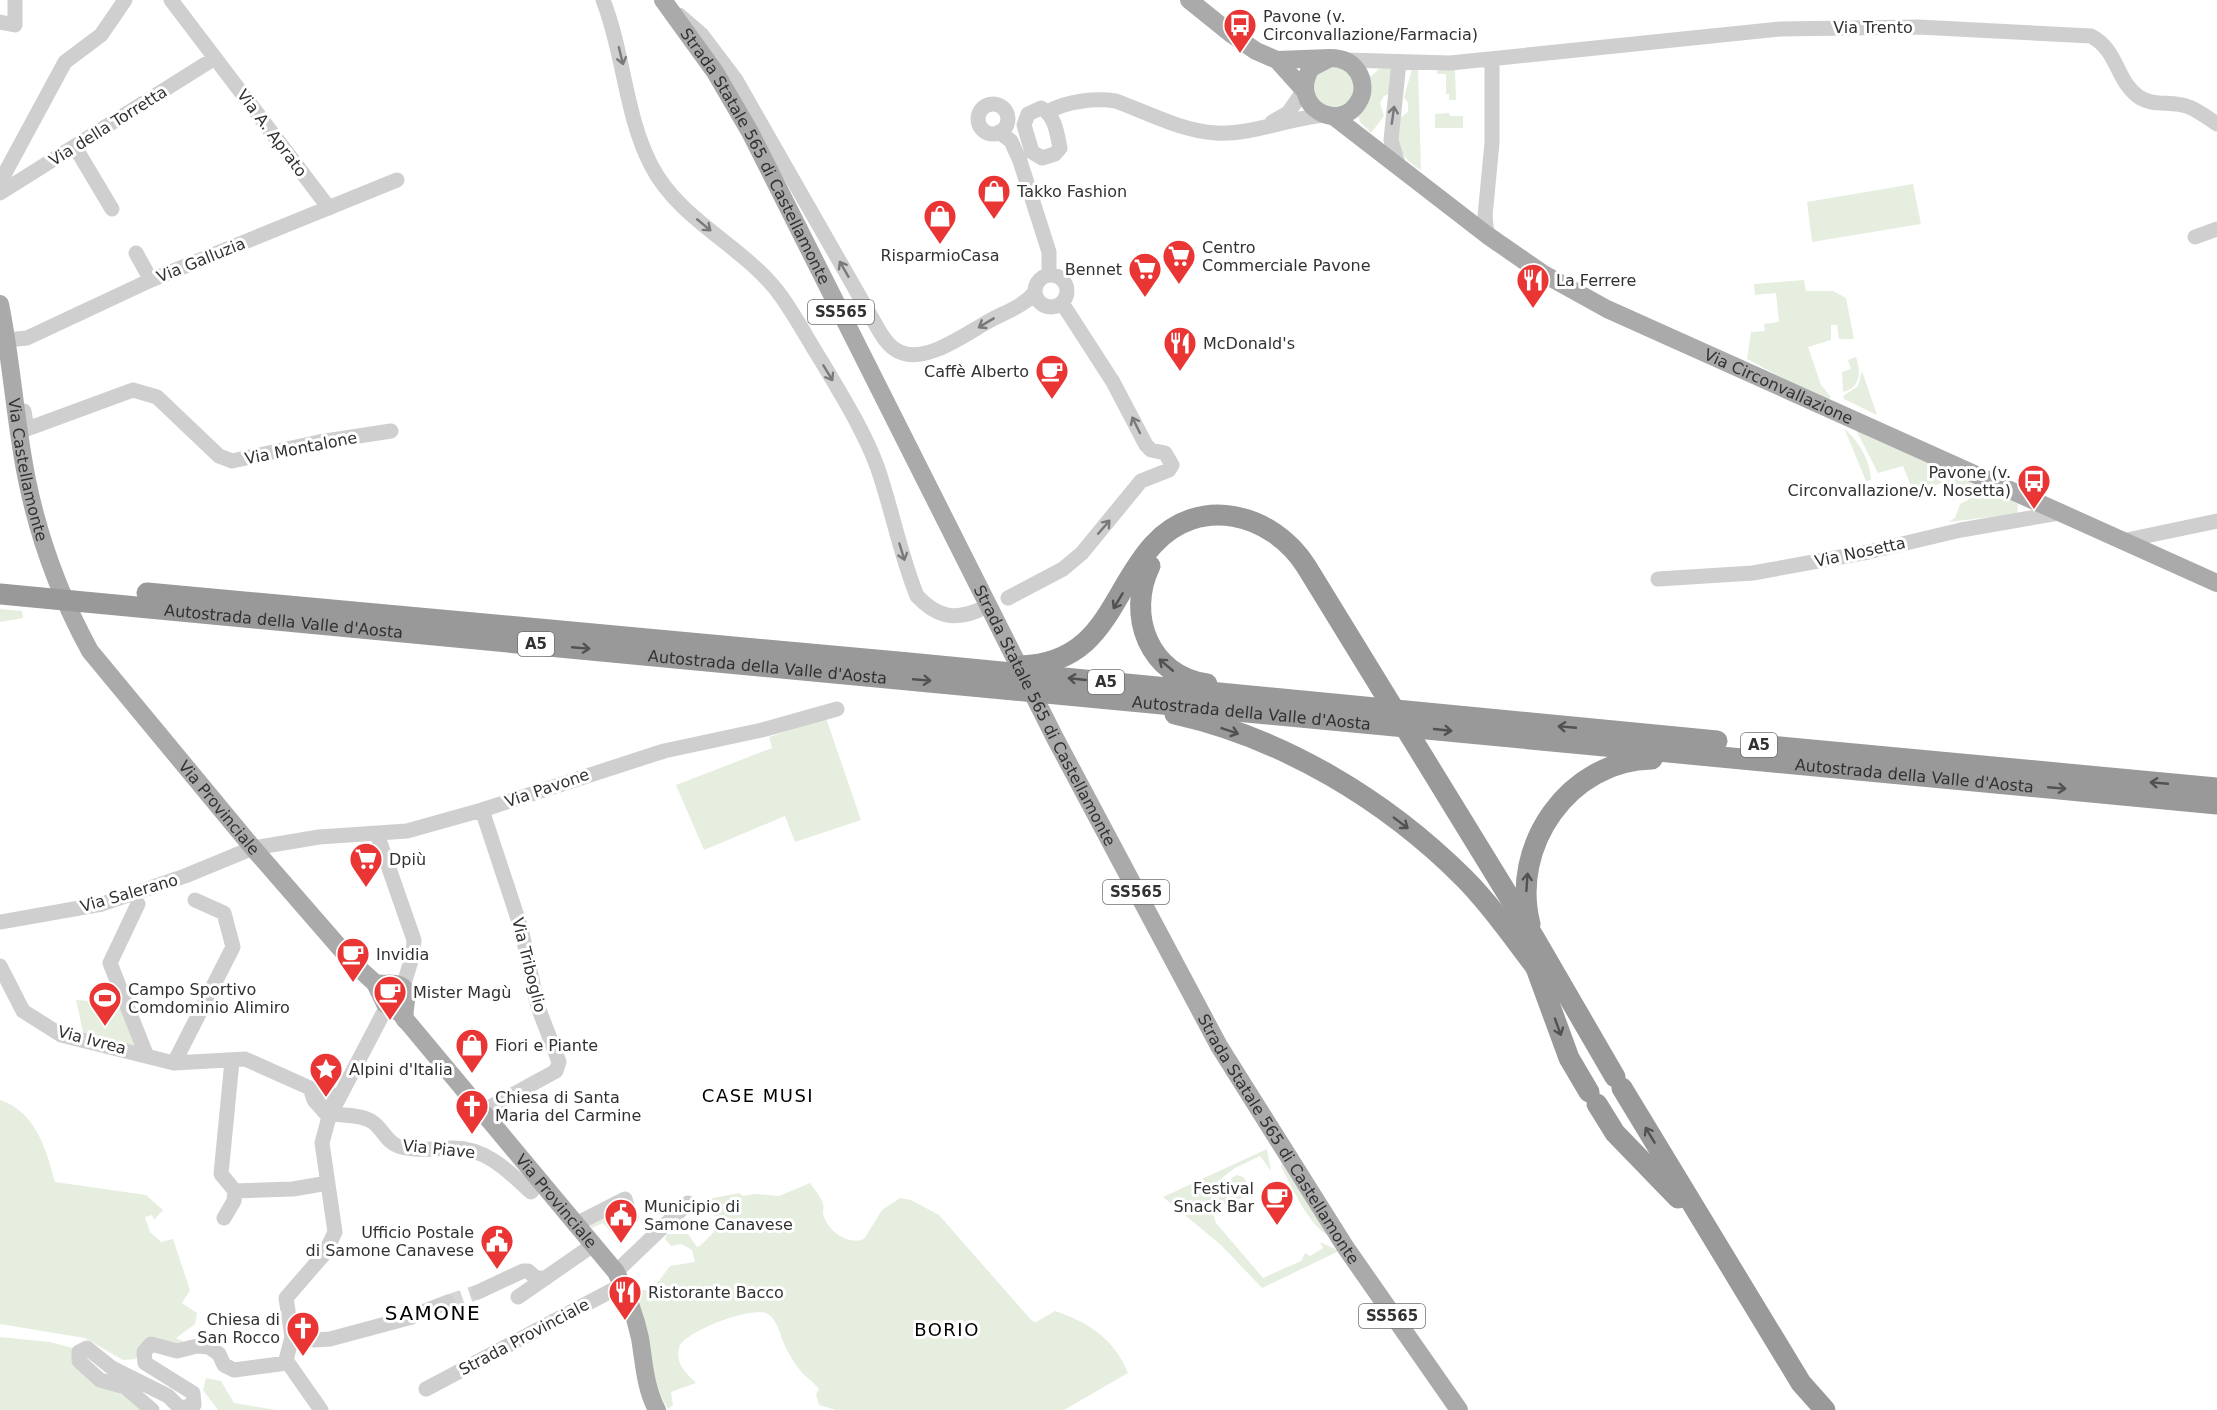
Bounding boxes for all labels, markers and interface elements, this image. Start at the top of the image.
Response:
bus stop icon: Pavone (v. Circonvallazione/Farmacia) [1222,7,1258,54]
place label: Pavone (v. Circonvallazione/Farmacia) [1263,7,1478,44]
street label: Via Trento [1833,18,1913,37]
street label: Strada Statale 565 di Castellamonte [677,24,835,287]
one-way arrow [615,46,627,65]
street label: Via della Torretta [46,82,170,170]
street label: Via A. Aprato [233,86,311,180]
one-way arrow [1387,105,1398,125]
shop icon: Takko Fashion [976,173,1012,220]
place label: Takko Fashion [1016,182,1127,201]
shop icon: RisparmioCasa [922,198,958,245]
one-way arrow [696,218,711,232]
street label: Via Galluzia [154,234,248,286]
supermarket icon: Centro Commerciale Pavone [1161,238,1197,285]
place label: Centro Commerciale Pavone [1202,238,1371,275]
place label: RisparmioCasa [880,246,1000,265]
supermarket icon: Bennet [1127,251,1163,298]
place label: Bennet [1065,260,1122,279]
one-way arrow [838,261,850,278]
restaurant icon: La Ferrere [1515,262,1551,309]
place label: La Ferrere [1556,271,1636,290]
road number: SS565 [808,300,874,324]
one-way arrow [978,317,995,329]
restaurant icon: McDonald's [1162,325,1198,372]
place label: McDonald's [1203,334,1295,353]
street label: Via Circonvallazione [1701,344,1856,428]
cafe icon: Caffè Alberto [1034,353,1070,400]
place label: Caffè Alberto [924,362,1029,381]
one-way arrow [822,364,834,381]
street label: Via Castellamonte [5,397,52,544]
one-way arrow [1130,416,1142,434]
street label: Via Montalone [243,428,359,468]
place label: Pavone (v. Circonvallazione/v. Nosetta) [1788,463,2011,500]
bus stop icon: Pavone (v. Circonvallazione/v. Nosetta) [2016,463,2052,510]
one-way arrow [1097,520,1111,535]
street label: Via Nosetta [1813,533,1907,571]
one-way arrow [897,542,908,561]
street label: Strada Statale 565 di Castellamonte [970,582,1120,849]
one-way arrow [1112,592,1124,609]
street label: Autostrada della Valle d'Aosta [163,600,404,642]
road number: A5 [518,632,554,656]
one-way arrow [571,643,590,654]
street label: Autostrada della Valle d'Aosta [647,646,888,687]
one-way arrow [1158,658,1174,671]
road number: A5 [1088,670,1124,694]
one-way arrow [1067,673,1087,684]
one-way arrow [911,675,931,686]
street label: Autostrada della Valle d'Aosta [1131,692,1372,733]
one-way arrow [1558,721,1578,732]
one-way arrow [1433,725,1453,736]
one-way arrow [1220,727,1239,738]
road number: A5 [1741,733,1777,757]
street label: Autostrada della Valle d'Aosta [1794,755,2035,796]
street label: Via Provinciale [175,756,264,859]
street label: Via Pavone [502,765,592,811]
one-way arrow [2149,777,2169,788]
one-way arrow [2047,783,2066,794]
one-way arrow [1393,817,1409,830]
supermarket icon: Dpiù [348,841,384,888]
place label: Dpiù [389,850,426,869]
street label: Via Salerano [78,870,180,916]
one-way arrow [1521,873,1532,893]
road number: SS565 [1103,880,1169,904]
street label: Via Triboglio [508,916,550,1014]
cafe icon: Invidia [335,936,371,983]
place label: Invidia [376,945,429,964]
cafe icon: Mister Magù [372,974,408,1021]
sports icon: Campo Sportivo Comdominio Alimiro [87,980,123,1027]
place label: Campo Sportivo Comdominio Alimiro [128,980,290,1017]
place label: Mister Magù [413,983,511,1002]
street label: Strada Statale 565 di Castellamonte [1194,1011,1364,1268]
one-way arrow [1554,1017,1565,1036]
street label: Via Ivrea [56,1022,128,1058]
shop icon: Fiori e Piante [454,1027,490,1074]
place label: Fiori e Piante [495,1036,598,1055]
place icon: Alpini d'Italia [308,1051,344,1098]
place label: Alpini d'Italia [349,1060,453,1079]
district label: CASE MUSI [702,1085,814,1106]
church icon: Chiesa di Santa Maria del Carmine [454,1088,490,1135]
place label: Chiesa di Santa Maria del Carmine [495,1088,641,1125]
one-way arrow [1644,1127,1656,1144]
street label: Via Piave [402,1136,476,1162]
street label: Via Provinciale [512,1150,601,1252]
place label: Festival Snack Bar [1173,1179,1254,1216]
cafe icon: Festival Snack Bar [1259,1179,1295,1226]
public building icon: Municipio di Samone Canavese [603,1197,639,1244]
place label: Municipio di Samone Canavese [644,1197,793,1234]
place label: Ufficio Postale di Samone Canavese [305,1223,474,1260]
public building icon: Ufficio Postale di Samone Canavese [479,1223,515,1270]
restaurant icon: Ristorante Bacco [607,1274,643,1321]
place label: Ristorante Bacco [648,1283,784,1302]
street label: Strada Provinciale [456,1295,592,1379]
district label: SAMONE [385,1301,481,1325]
road number: SS565 [1359,1304,1425,1328]
place label: Chiesa di San Rocco [197,1310,280,1347]
church icon: Chiesa di San Rocco [285,1310,321,1357]
district label: BORIO [914,1319,980,1340]

